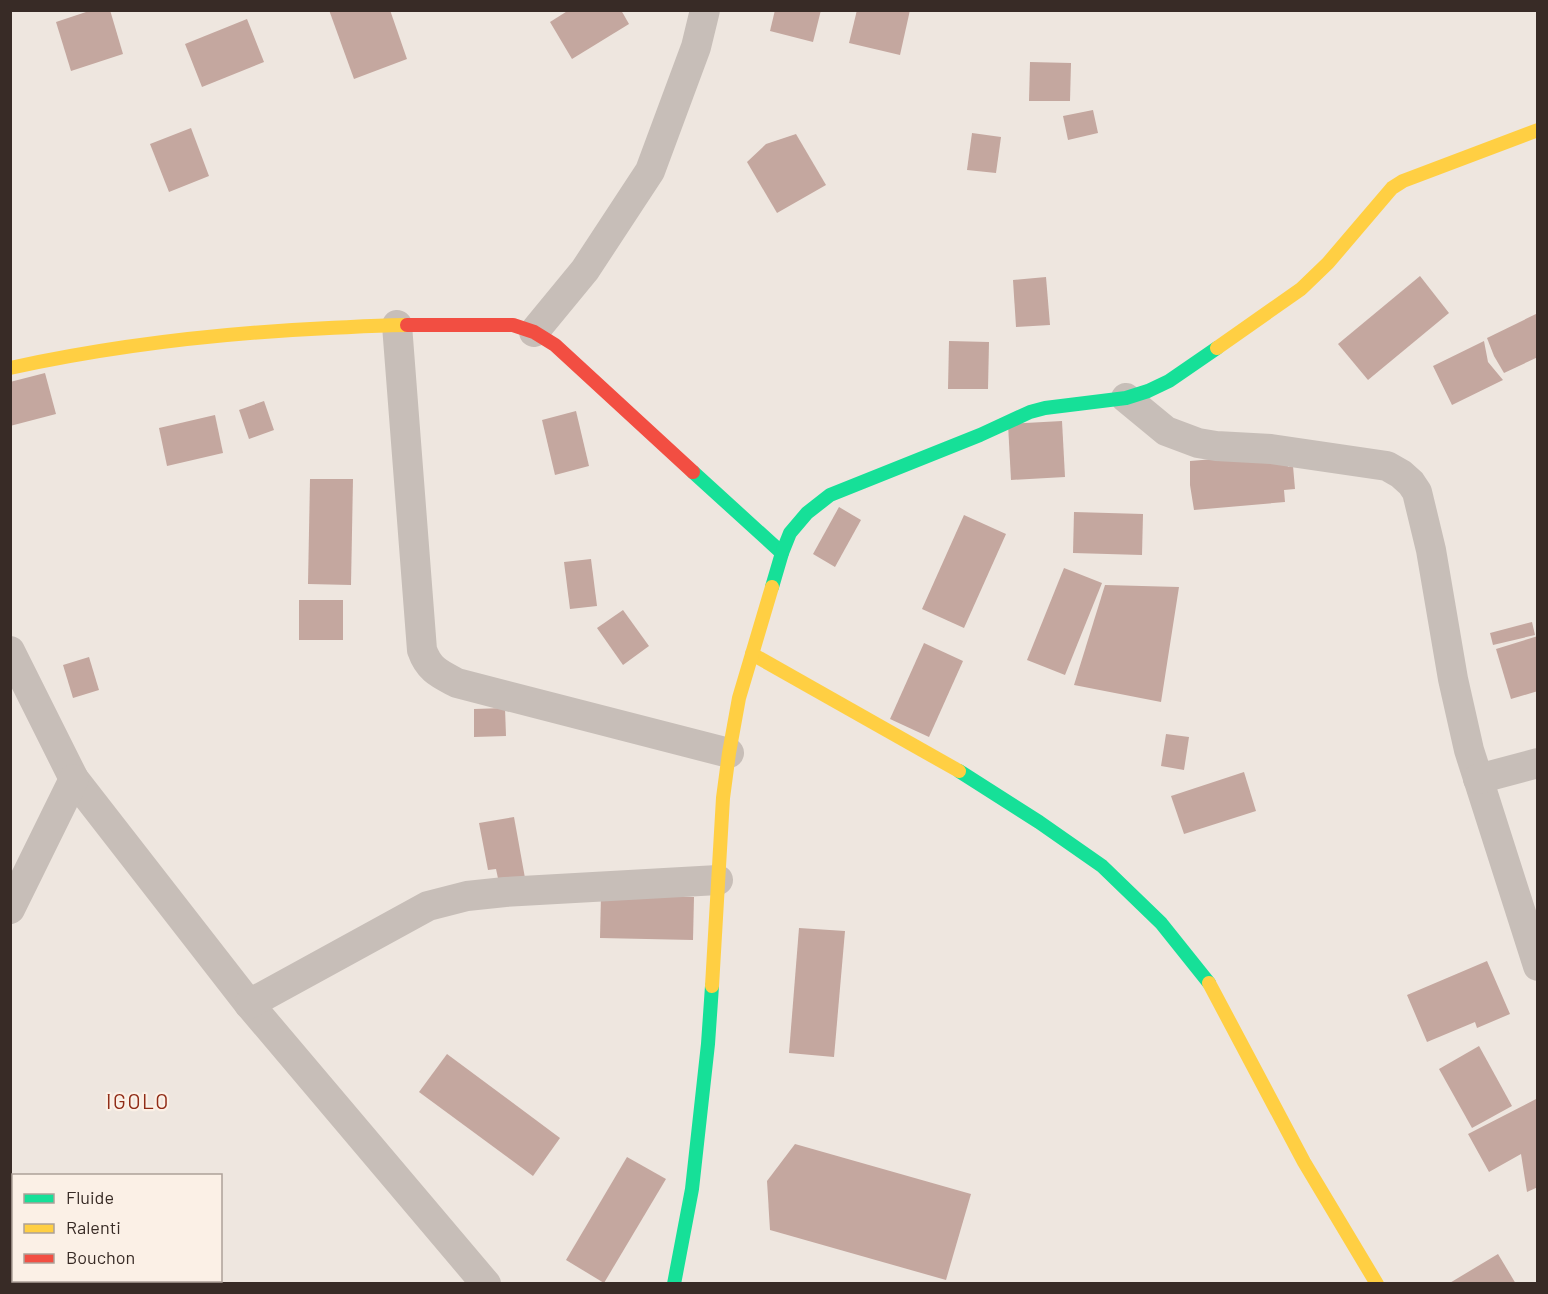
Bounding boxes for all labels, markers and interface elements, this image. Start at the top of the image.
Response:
district label: IGOLO [106,1088,170,1113]
legend [12,1174,222,1282]
text: Fluide [66,1186,114,1208]
text: Ralenti [66,1216,121,1238]
text: Bouchon [66,1246,135,1268]

